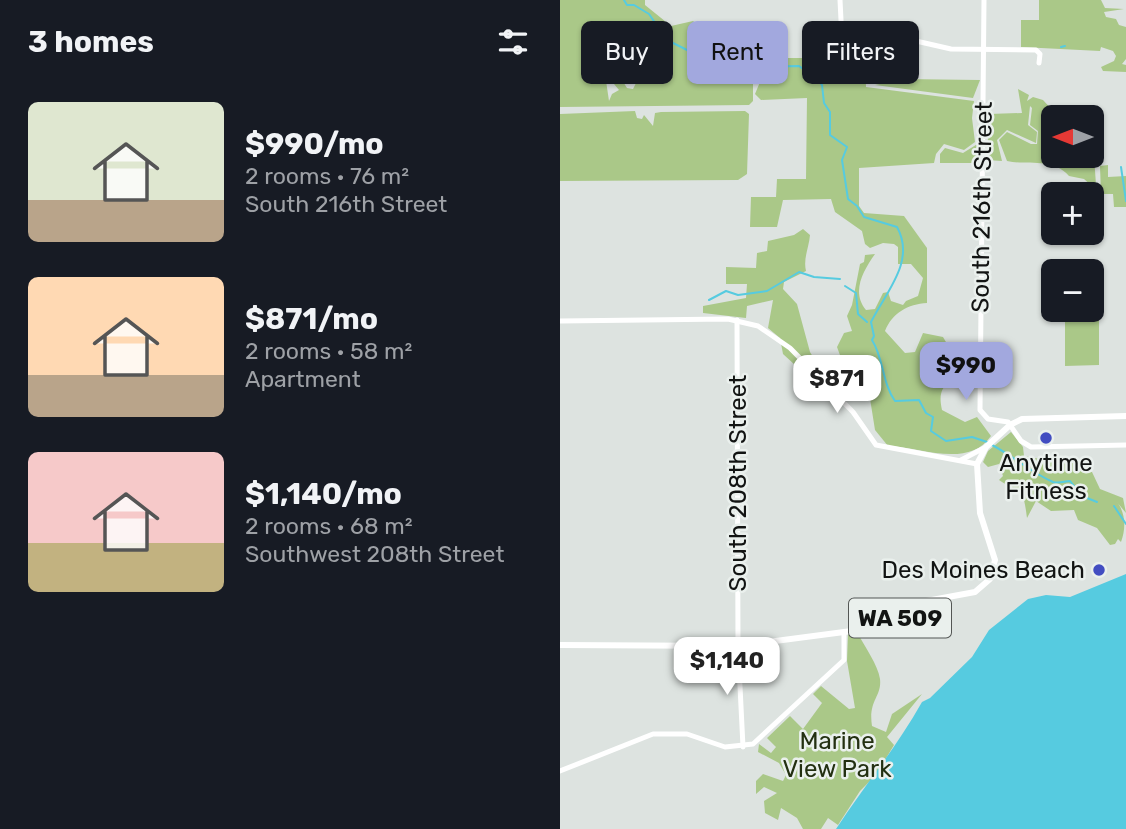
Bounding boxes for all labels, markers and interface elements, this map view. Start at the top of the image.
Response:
chip: Buy [581,21,673,84]
chip: Rent [687,21,788,84]
chip: Filters [802,21,919,84]
icon: filters [494,23,532,61]
text: 3 homes [28,24,154,60]
street label: South 216th Street [966,101,998,313]
north arrow [1041,105,1104,168]
map controls [1041,105,1104,322]
text: $990/mo [245,126,384,162]
icon: home [84,130,168,214]
text: 2 rooms · 76 m² [245,162,409,190]
button: + [1041,182,1104,245]
text: South 216th Street [245,190,447,218]
button: − [1041,259,1104,322]
text: $871/mo [245,301,378,337]
icon: home [84,305,168,389]
text: 2 rooms · 58 m² [245,337,412,365]
pin: $990 [925,342,1007,402]
text: $990 [936,351,996,379]
pin: $871 [796,356,878,415]
text: $871 [809,364,865,392]
text: Apartment [245,365,361,393]
street label: South 208th Street [724,375,752,591]
marker: Anytime Fitness [1038,430,1054,446]
place label: Anytime Fitness [999,449,1093,505]
text: $1,140/mo [245,476,402,512]
icon: home [84,480,168,564]
text: 2 rooms · 68 m² [245,512,413,540]
text: Southwest 208th Street [245,540,504,568]
place label: Des Moines Beach [882,556,1085,584]
marker: Des Moines Beach [1091,562,1107,578]
road number: WA 509 [849,598,951,638]
pin: $1,140 [670,638,784,697]
text: $1,140 [690,646,764,674]
park label: Marine View Park [782,727,892,783]

